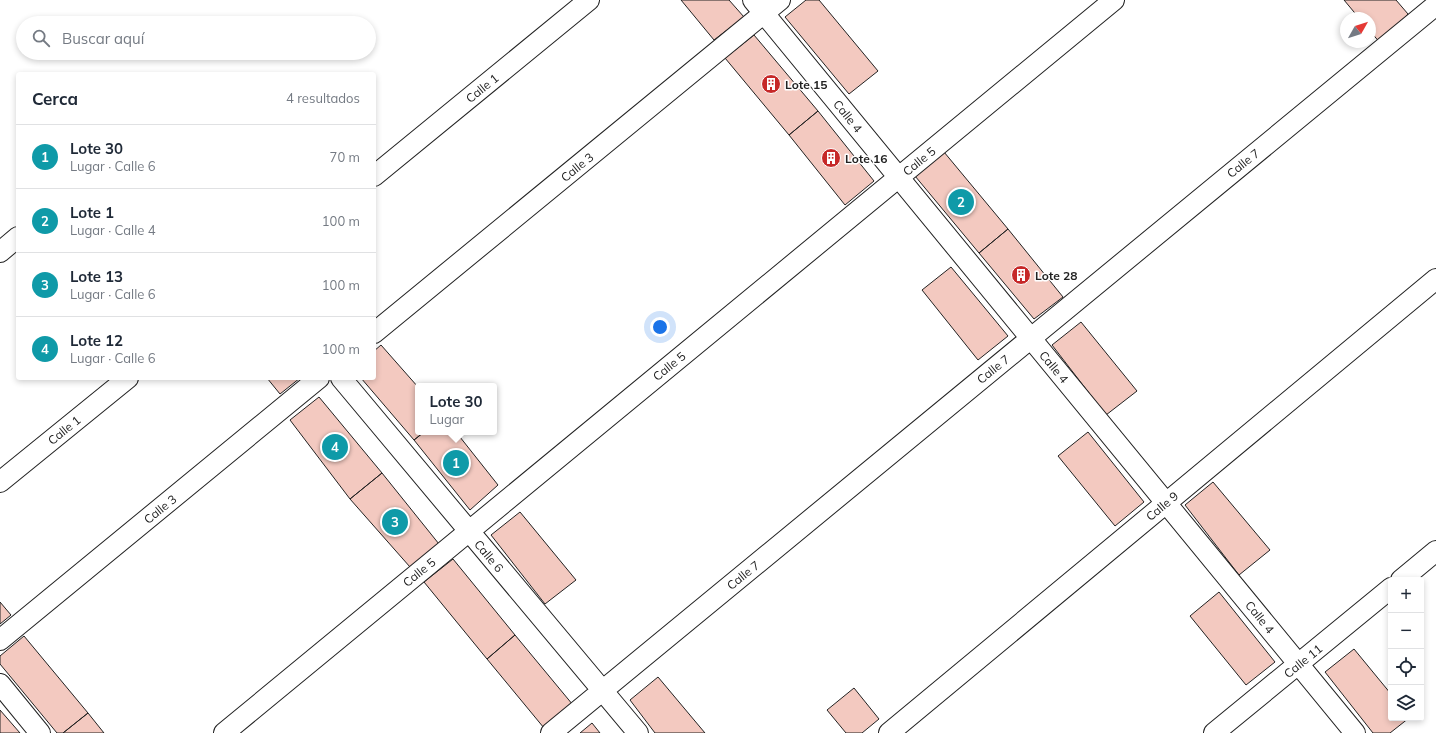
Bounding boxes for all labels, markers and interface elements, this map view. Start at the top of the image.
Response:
north arrow [1340,12,1376,48]
search box [16,16,376,60]
icon: search [30,27,52,49]
text: Buscar aquí [62,29,144,48]
street label: Calle 1 [463,70,501,106]
building icon: Lote 15 [760,73,782,95]
place label: Lote 15 [785,77,827,92]
text: Cerca [32,88,78,109]
text: 4 resultados [286,90,360,106]
street label: Calle 4 [830,97,866,135]
text: Lote 30 [70,139,123,158]
street label: Calle 5 [900,143,938,179]
street label: Calle 7 [1224,145,1262,181]
building icon: Lote 16 [820,147,842,169]
text: 1 [41,149,49,165]
text: 70 m [330,149,360,165]
street label: Calle 3 [558,149,596,185]
place label: Lote 16 [845,151,887,166]
text: Lugar · Calle 6 [70,158,156,174]
pin: 2 [948,187,974,217]
text: Lote 1 [70,203,114,222]
text: 2 [41,213,49,229]
text: 100 m [322,213,360,229]
text: Lugar · Calle 4 [70,222,156,238]
building icon: Lote 28 [1010,264,1032,286]
text: Lote 13 [70,267,123,286]
place label: Lote 28 [1035,268,1077,283]
text: 3 [41,277,49,293]
text: 100 m [322,277,360,293]
text: Lugar · Calle 6 [70,286,156,302]
your location [650,317,670,337]
text: Lote 12 [70,331,123,350]
text: 4 [41,341,49,357]
text: 100 m [322,341,360,357]
street label: Calle 5 [650,348,688,384]
street label: Calle 4 [1036,348,1072,386]
text: Lugar · Calle 6 [70,350,156,366]
street label: Calle 7 [974,351,1012,387]
popup [415,383,497,435]
text: Lote 30 [429,392,483,411]
text: Lugar [429,411,464,427]
street label: Calle 1 [45,412,83,448]
pin: 4 [322,432,348,462]
pin: 1 [443,448,469,478]
street label: Calle 9 [1143,488,1181,524]
street label: Calle 3 [141,491,179,527]
pin: 3 [382,507,408,537]
street label: Calle 6 [471,537,507,575]
street label: Calle 5 [400,554,438,590]
street label: Calle 7 [724,557,762,593]
map controls [1388,577,1424,721]
button: + [1388,577,1424,613]
street label: Calle 4 [1242,598,1278,636]
button: − [1388,613,1424,649]
street label: Calle 11 [1281,641,1325,681]
button: locate [1388,649,1424,685]
button: layers [1388,685,1424,721]

